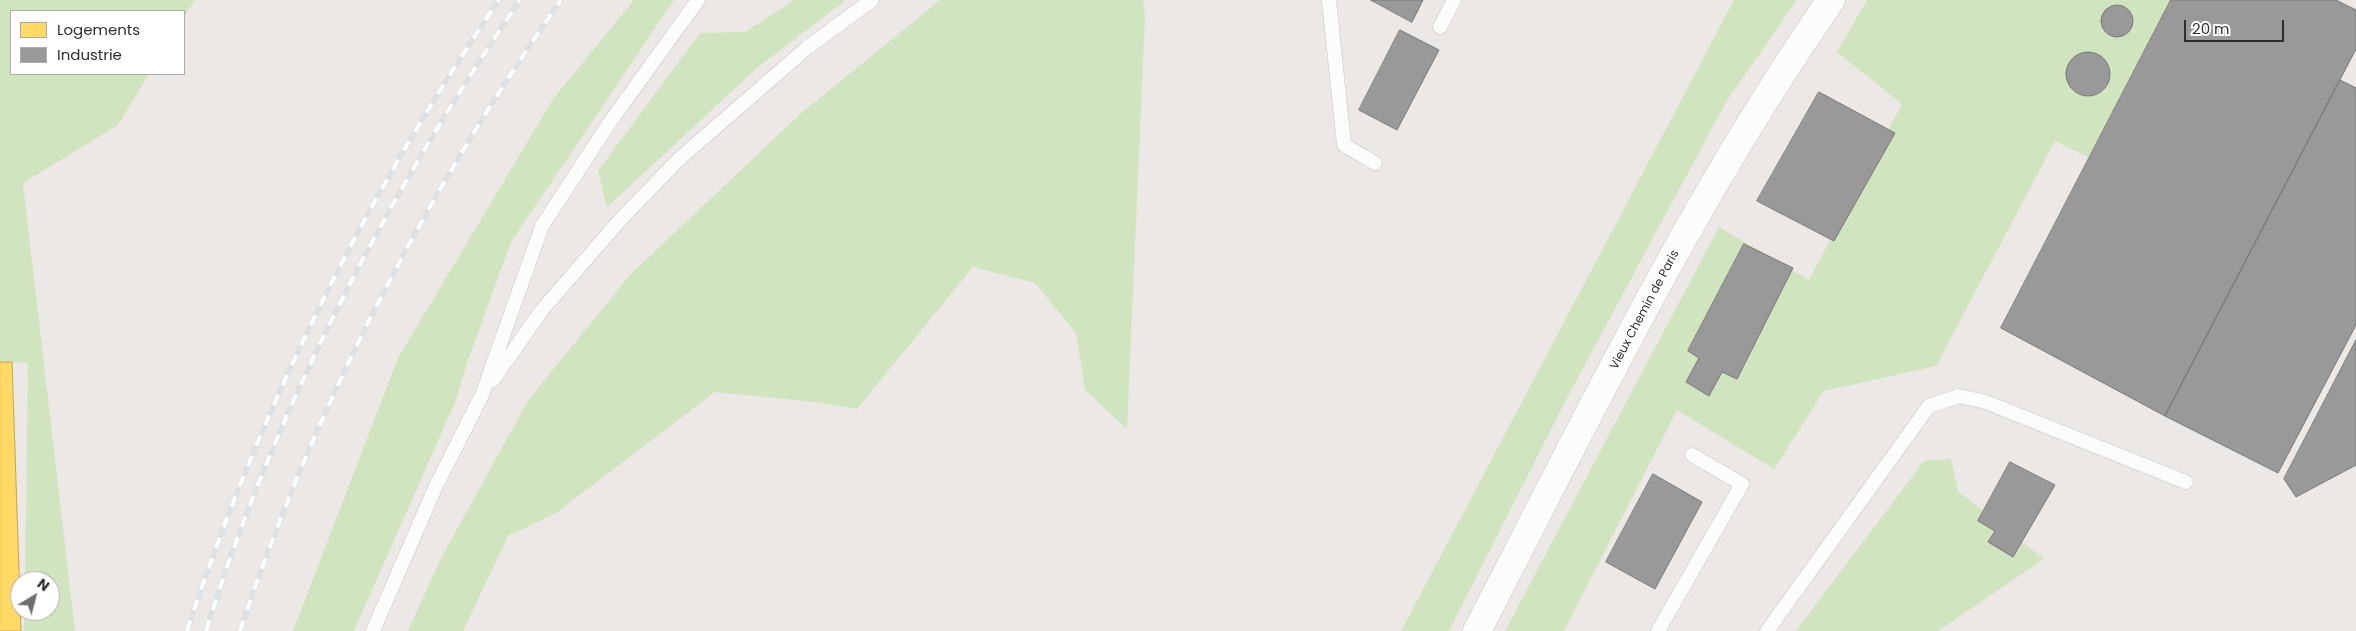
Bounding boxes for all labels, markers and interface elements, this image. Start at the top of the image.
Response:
legend [10,10,185,75]
scale bar [2186,10,2286,42]
text: 20 m [2192,18,2230,39]
text: Logements [57,19,140,40]
text: Industrie [57,44,122,65]
street label: Vieux Chemin de Paris [1607,248,1683,372]
north arrow [10,571,60,621]
text: N [33,574,54,596]

